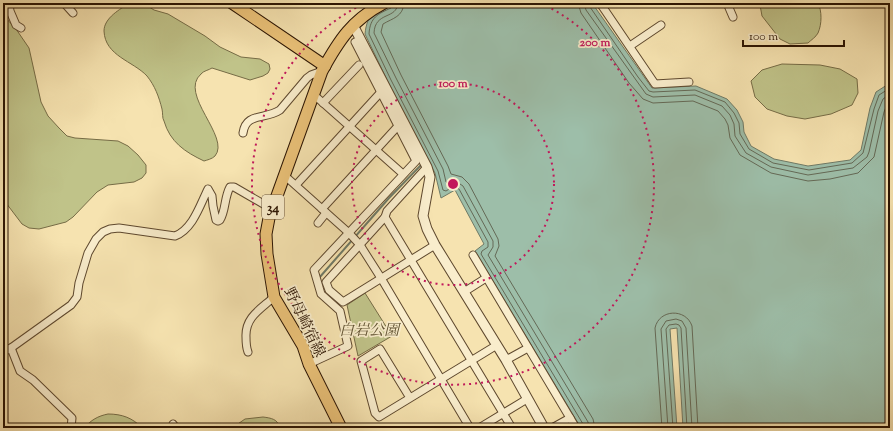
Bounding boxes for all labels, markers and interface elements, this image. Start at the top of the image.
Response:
scale bar [743,22,844,48]
text: 100 m [749,28,778,46]
text: 200 m [580,34,610,52]
text: 100 m [437,75,468,93]
centre of rings [446,177,460,191]
road number: 34 [262,195,284,219]
street label: 野母崎宿線 [278,284,330,361]
park label: 白岩公園 [339,321,402,342]

